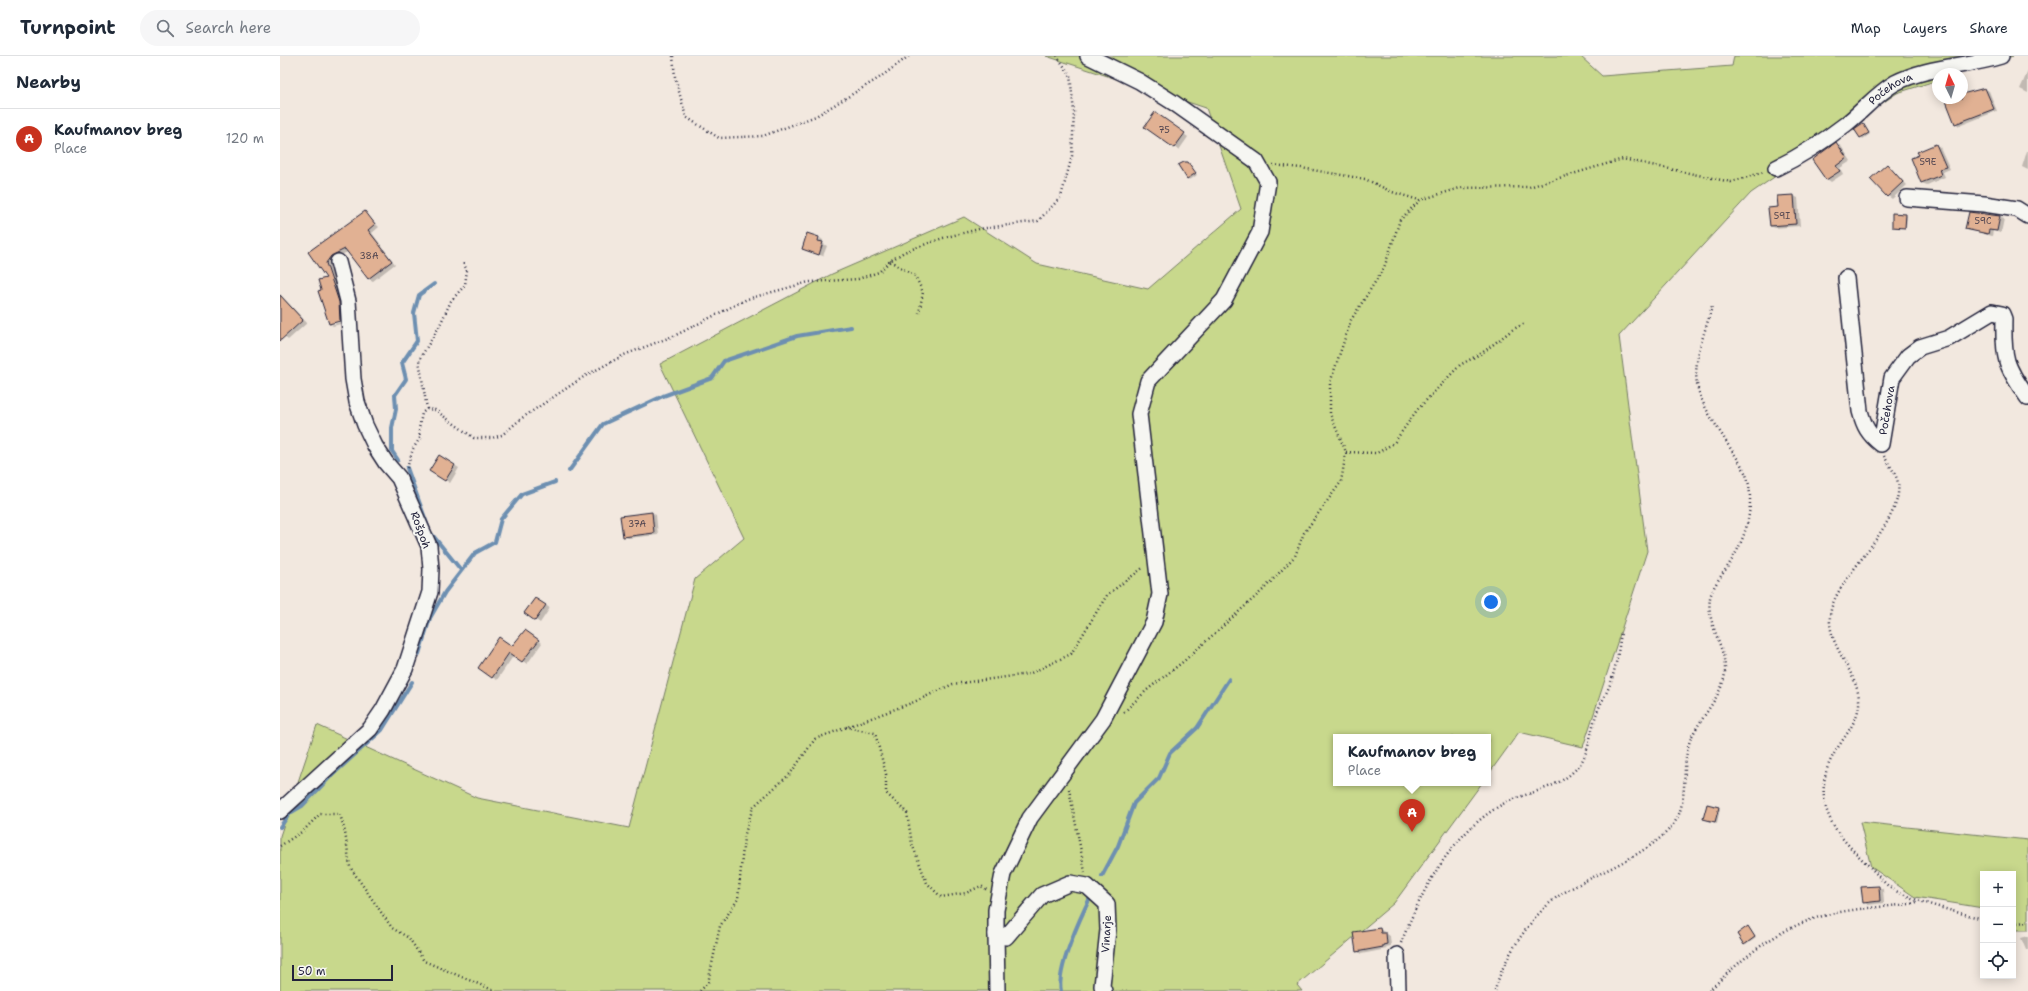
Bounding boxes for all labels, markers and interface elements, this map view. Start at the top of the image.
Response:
search box [140,10,420,46]
text: Turnpoint [20,15,116,40]
icon: search [154,17,176,39]
text: Search here [186,18,271,38]
text: Map [1851,19,1881,37]
text: Layers [1903,19,1947,37]
text: Share [1969,19,2008,37]
north arrow [1932,68,1968,104]
street label: Počehova [1865,69,1915,108]
text: Nearby [16,71,81,93]
text: Kaufmanov breg [54,120,182,140]
house number: 75 [1158,124,1170,136]
text: A [24,130,34,147]
text: 120 m [226,130,264,147]
text: Place [54,140,87,157]
house number: 59E [1919,156,1937,168]
house number: 59I [1774,210,1790,222]
house number: 59C [1975,215,1992,227]
house number: 38A [360,250,379,262]
street label: Počehova [1876,384,1899,436]
street label: Rošpoh [407,509,434,551]
house number: 37A [628,518,646,530]
your location [1481,592,1501,612]
popup [1333,734,1491,786]
text: Kaufmanov breg [1348,742,1476,762]
text: Place [1348,762,1381,779]
pin: A [1399,799,1425,832]
map controls [1980,871,2016,979]
button: + [1980,871,2016,907]
button: − [1980,907,2016,943]
street label: Vinarje [1098,915,1115,953]
button: locate [1980,943,2016,979]
scale bar [292,963,393,982]
text: 50 m [298,964,326,979]

